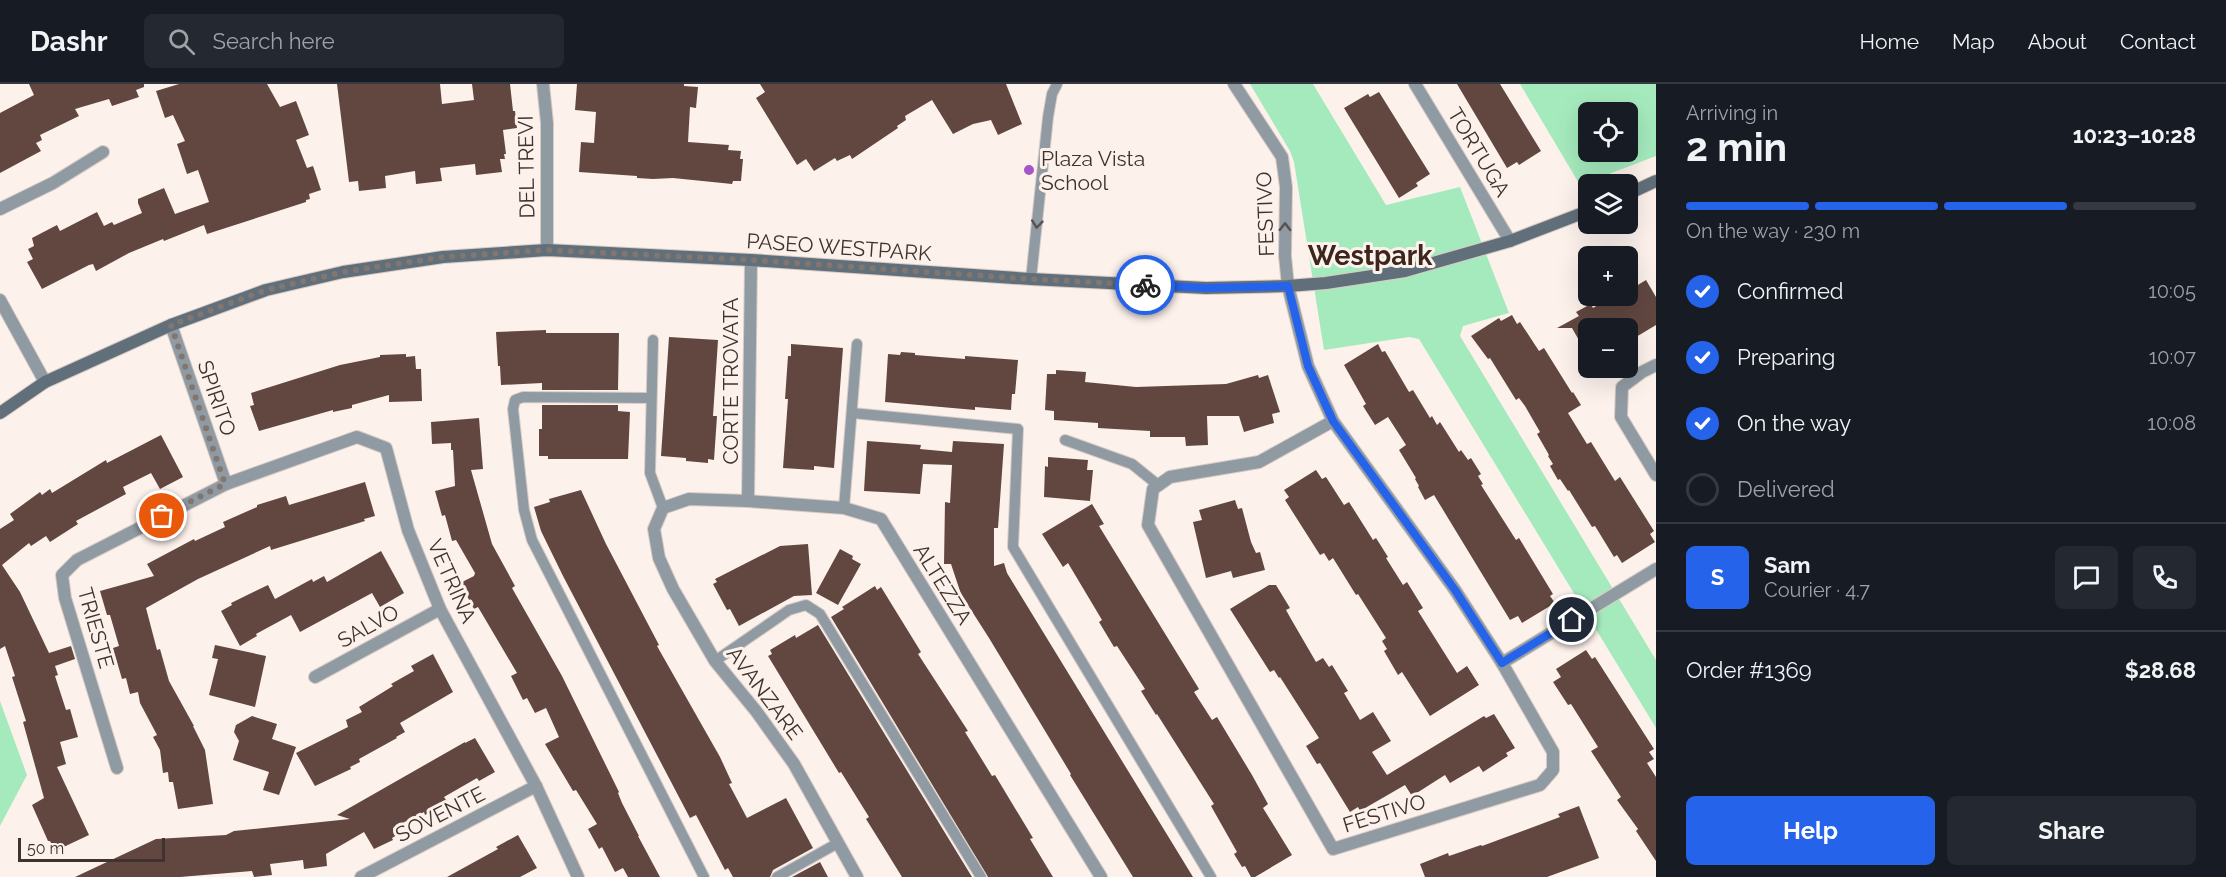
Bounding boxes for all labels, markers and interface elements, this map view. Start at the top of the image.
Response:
search box [144,14,564,68]
text: Dashr [30,25,108,58]
icon: search [165,25,198,58]
text: Search here [213,28,335,54]
text: Home [1860,29,1919,54]
text: Map [1952,29,1995,54]
text: About [2028,29,2087,54]
text: Contact [2120,29,2196,54]
text: Arriving in [1686,101,1778,125]
map controls [1578,102,1638,378]
button: locate [1578,102,1638,162]
street label: TORTUGA [1443,103,1515,201]
street label: DEL TREVI [513,115,539,219]
text: 10:23–10:28 [2073,122,2196,148]
text: 2 min [1686,124,1787,170]
place label: Plaza Vista School [1041,146,1145,195]
marker: Plaza Vista School [1022,163,1036,177]
street label: FESTIVO [1251,171,1279,257]
button: layers [1578,174,1638,234]
text: On the way · 230 m [1686,219,1860,243]
one-way arrow [1031,220,1044,229]
one-way arrow [1279,223,1291,232]
street label: PASEO WESTPARK [746,228,933,266]
district label: Westpark [1308,240,1433,271]
button: + [1578,246,1638,306]
courier [1115,255,1175,315]
icon: bike [1129,269,1162,302]
icon: check [1686,275,1719,308]
text: Confirmed [1737,278,1844,304]
text: 10:05 [2148,279,2196,303]
street label: CORTE TROVATA [718,297,743,465]
button: − [1578,318,1638,378]
icon: check [1686,341,1719,374]
text: Preparing [1737,344,1835,370]
text: 10:07 [2149,345,2196,369]
street label: SPIRITO [192,357,242,439]
icon: check [1686,407,1719,440]
text: On the way [1737,410,1851,436]
text: 10:08 [2147,411,2196,435]
text: Delivered [1737,476,1835,502]
pin [136,490,187,541]
icon: bag [145,499,178,532]
street label: VETRINA [422,535,482,627]
street label: ALTEZZA [908,539,978,629]
button: chat [2055,546,2118,609]
button: phone [2133,546,2196,609]
text: Sam [1764,552,1811,578]
text: S [1711,564,1724,590]
text: Courier · 4.7 [1764,578,1870,602]
street label: TRIESTE [73,585,119,671]
pin [1546,594,1597,645]
street label: SALVO [333,599,403,653]
icon: home [1555,603,1588,636]
street label: AVANZARE [722,641,808,745]
text: Order #1369 [1686,657,1812,683]
text: $28.68 [2125,657,2196,683]
street label: SOVENTE [391,781,489,847]
street label: FESTIVO [1340,789,1428,837]
button: Help [1686,796,1935,865]
button: Share [1947,796,2196,865]
scale bar [18,835,165,862]
text: 50 m [27,839,64,858]

